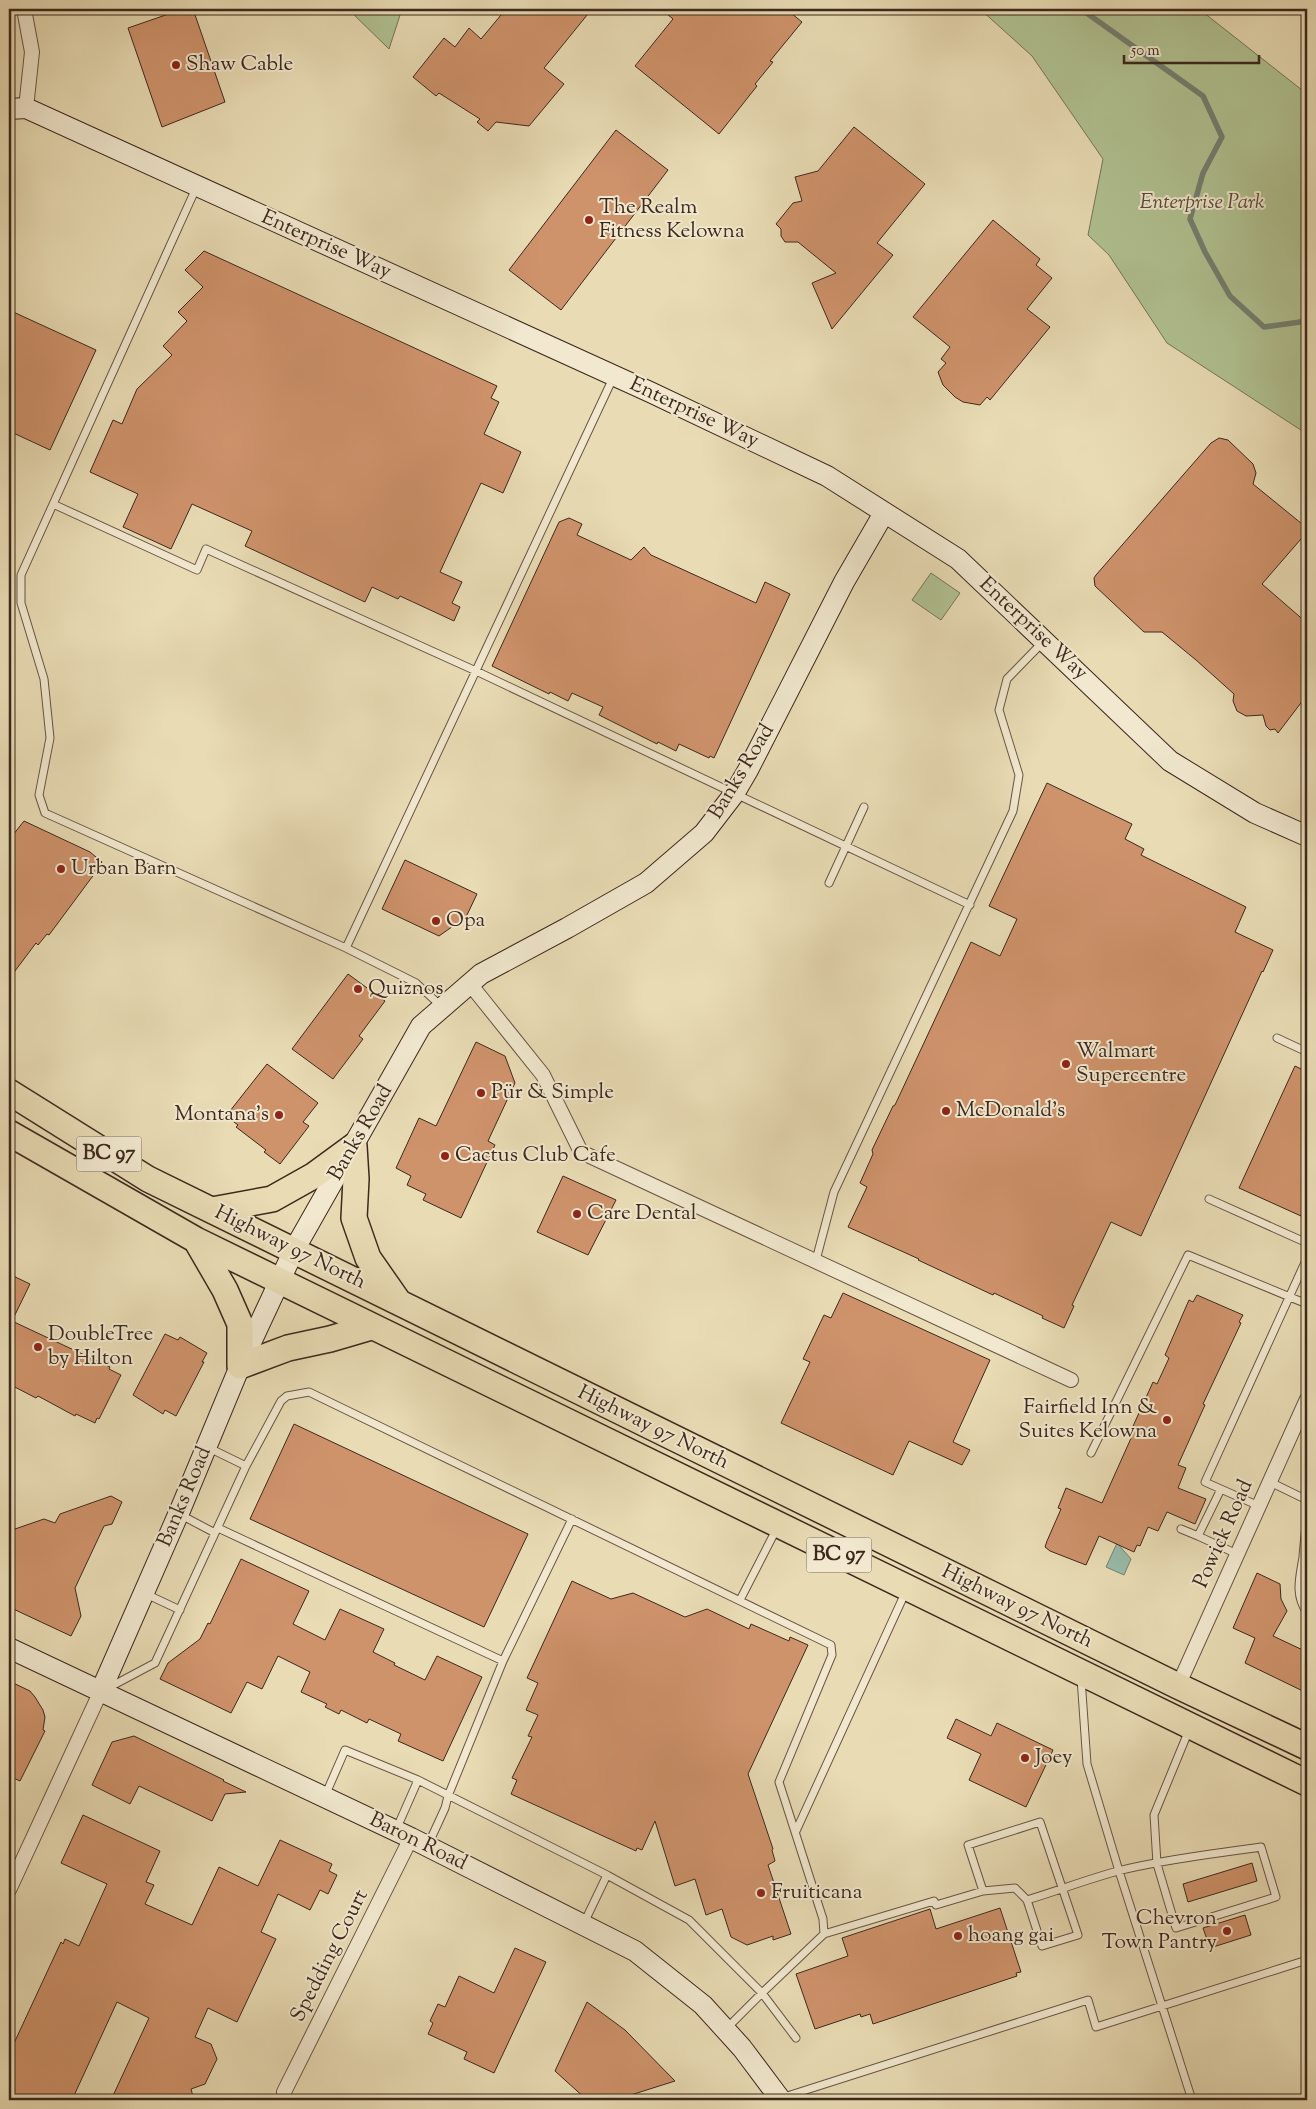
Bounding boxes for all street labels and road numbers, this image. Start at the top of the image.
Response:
street label: Enterprise Way [256,203,396,287]
street label: Enterprise Way [624,370,764,456]
street label: Enterprise Way [972,570,1095,688]
street label: Banks Road [702,718,782,825]
street label: Banks Road [321,1079,401,1187]
road number: BC 97 [76,1136,142,1172]
street label: Highway 97 North [209,1198,371,1298]
street label: Highway 97 North [572,1378,734,1478]
street label: Banks Road [150,1442,220,1552]
street label: Powick Road [1187,1475,1261,1593]
road number: BC 97 [806,1538,872,1572]
street label: Highway 97 North [936,1557,1098,1657]
street label: Baron Road [364,1805,472,1879]
street label: Spedding Court [284,1884,376,2028]

